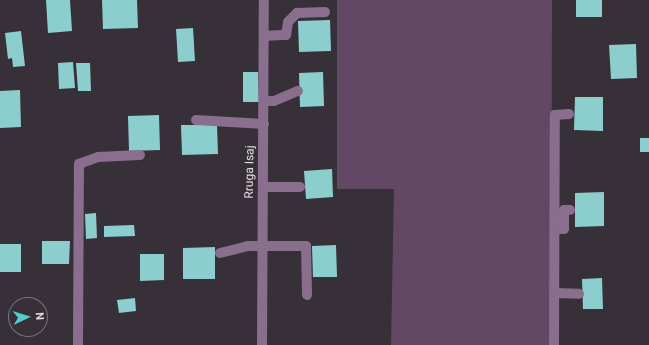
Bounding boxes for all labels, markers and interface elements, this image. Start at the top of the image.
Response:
street label: Rruga Isaj [242,145,258,199]
north arrow [8,297,48,337]
text: N [33,312,46,321]

